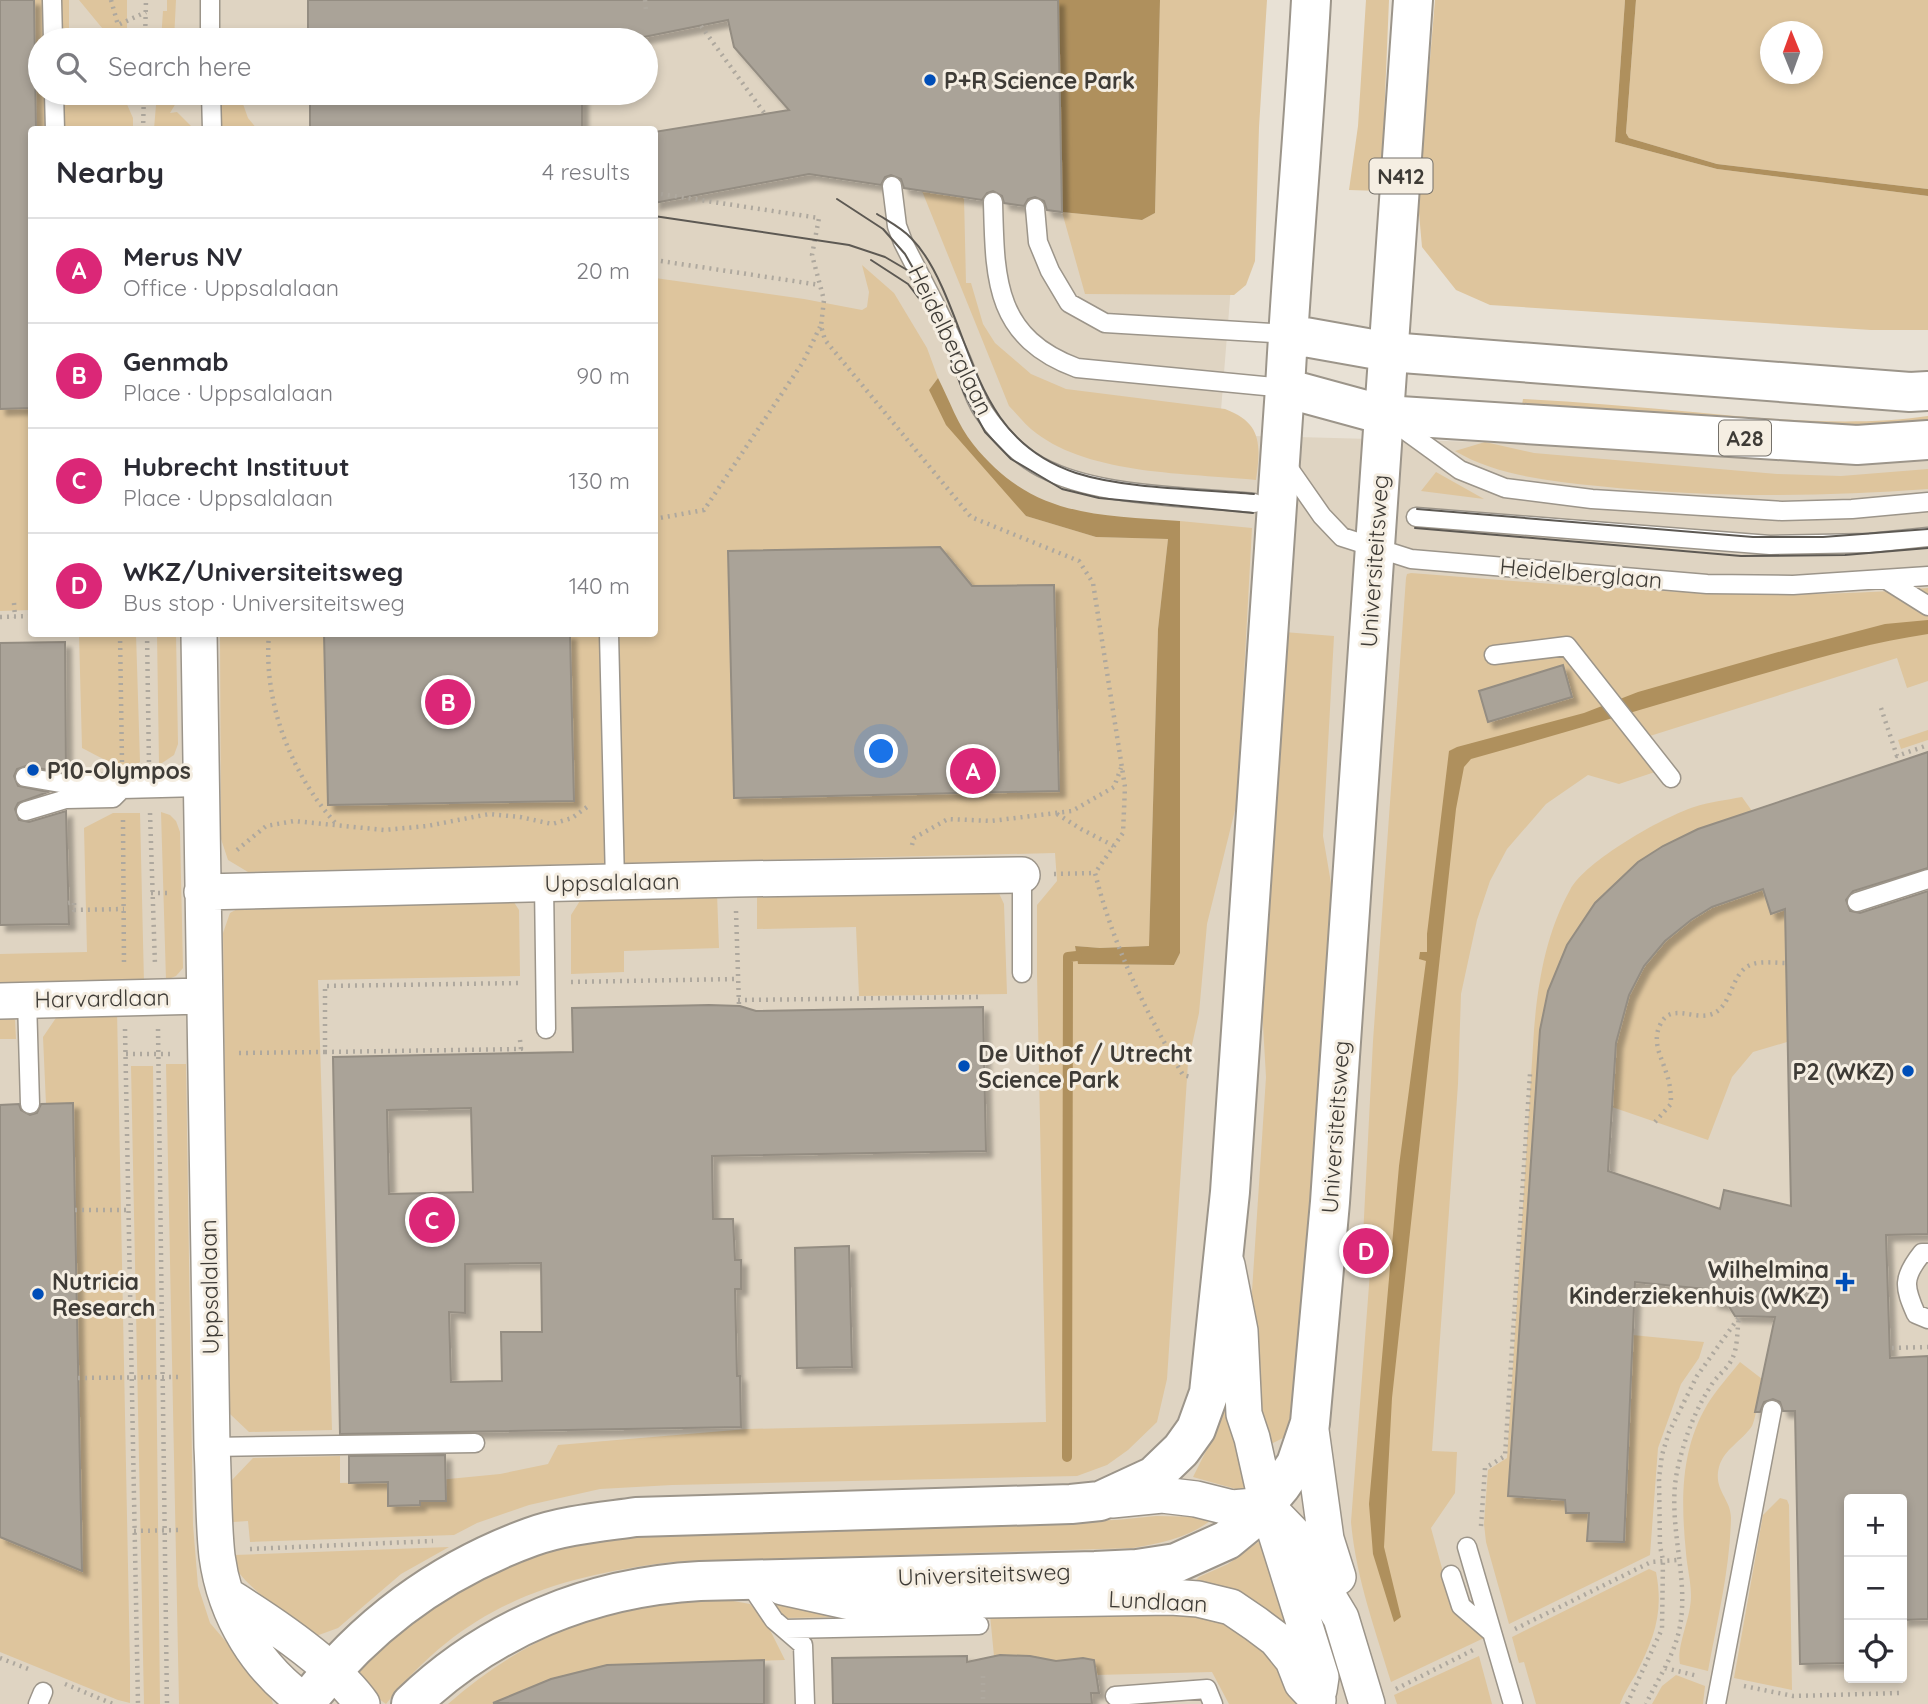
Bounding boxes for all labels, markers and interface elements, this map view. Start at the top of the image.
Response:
north arrow [1760,21,1823,84]
search box [28,28,658,105]
icon: search [52,48,90,86]
text: Search here [108,50,252,83]
place label: P+R Science Park [944,66,1135,95]
marker: P+R Science Park [922,72,938,88]
text: Nearby [56,153,164,191]
text: 4 results [542,157,630,186]
road number: N412 [1370,158,1432,194]
text: Merus NV [123,240,243,273]
text: A [72,256,86,285]
text: 20 m [576,256,630,285]
street label: Heidelberglaan [902,260,1000,420]
text: Office · Uppsalalaan [123,273,339,302]
text: Genmab [123,345,229,378]
text: B [71,361,87,390]
text: 90 m [576,361,630,390]
text: Place · Uppsalalaan [123,378,333,407]
road number: A28 [1719,420,1771,456]
text: Hubrecht Instituut [123,450,350,483]
text: C [72,466,86,495]
text: 130 m [568,466,630,495]
street label: Universiteitsweg [1353,473,1395,649]
text: Place · Uppsalalaan [123,483,333,512]
street label: Heidelberglaan [1498,551,1664,595]
text: WKZ/Universiteitsweg [123,555,403,588]
text: D [71,571,87,600]
text: 140 m [569,571,630,600]
text: Bus stop · Universiteitsweg [123,588,405,617]
pin: B [425,676,471,728]
your location [864,734,898,768]
pin: A [950,745,996,797]
place label: P10-Olympos [47,756,191,785]
marker: P10-Olympos [25,762,41,778]
street label: Uppsalalaan [544,866,680,898]
street label: Harvardlaan [34,982,170,1014]
place label: De Uithof / Utrecht Science Park [978,1039,1193,1094]
street label: Universiteitsweg [1314,1039,1356,1215]
place label: P2 (WKZ) [1793,1057,1894,1086]
marker: De Uithof / Utrecht Science Park [956,1058,972,1074]
marker: P2 (WKZ) [1900,1063,1916,1079]
pin: C [409,1194,455,1246]
street label: Uppsalalaan [193,1219,225,1355]
pin: D [1343,1225,1389,1277]
place label: Wilhelmina Kinderziekenhuis (WKZ) [1569,1255,1829,1310]
place label: Nutricia Research [52,1267,155,1322]
marker: Wilhelmina Kinderziekenhuis (WKZ) [1835,1272,1855,1292]
marker: Nutricia Research [30,1286,46,1302]
map controls [1844,1494,1907,1683]
button: + [1844,1494,1907,1557]
street label: Universiteitsweg [897,1556,1071,1592]
button: − [1844,1557,1907,1620]
street label: Lundlaan [1108,1584,1208,1618]
button: locate [1844,1620,1907,1683]

